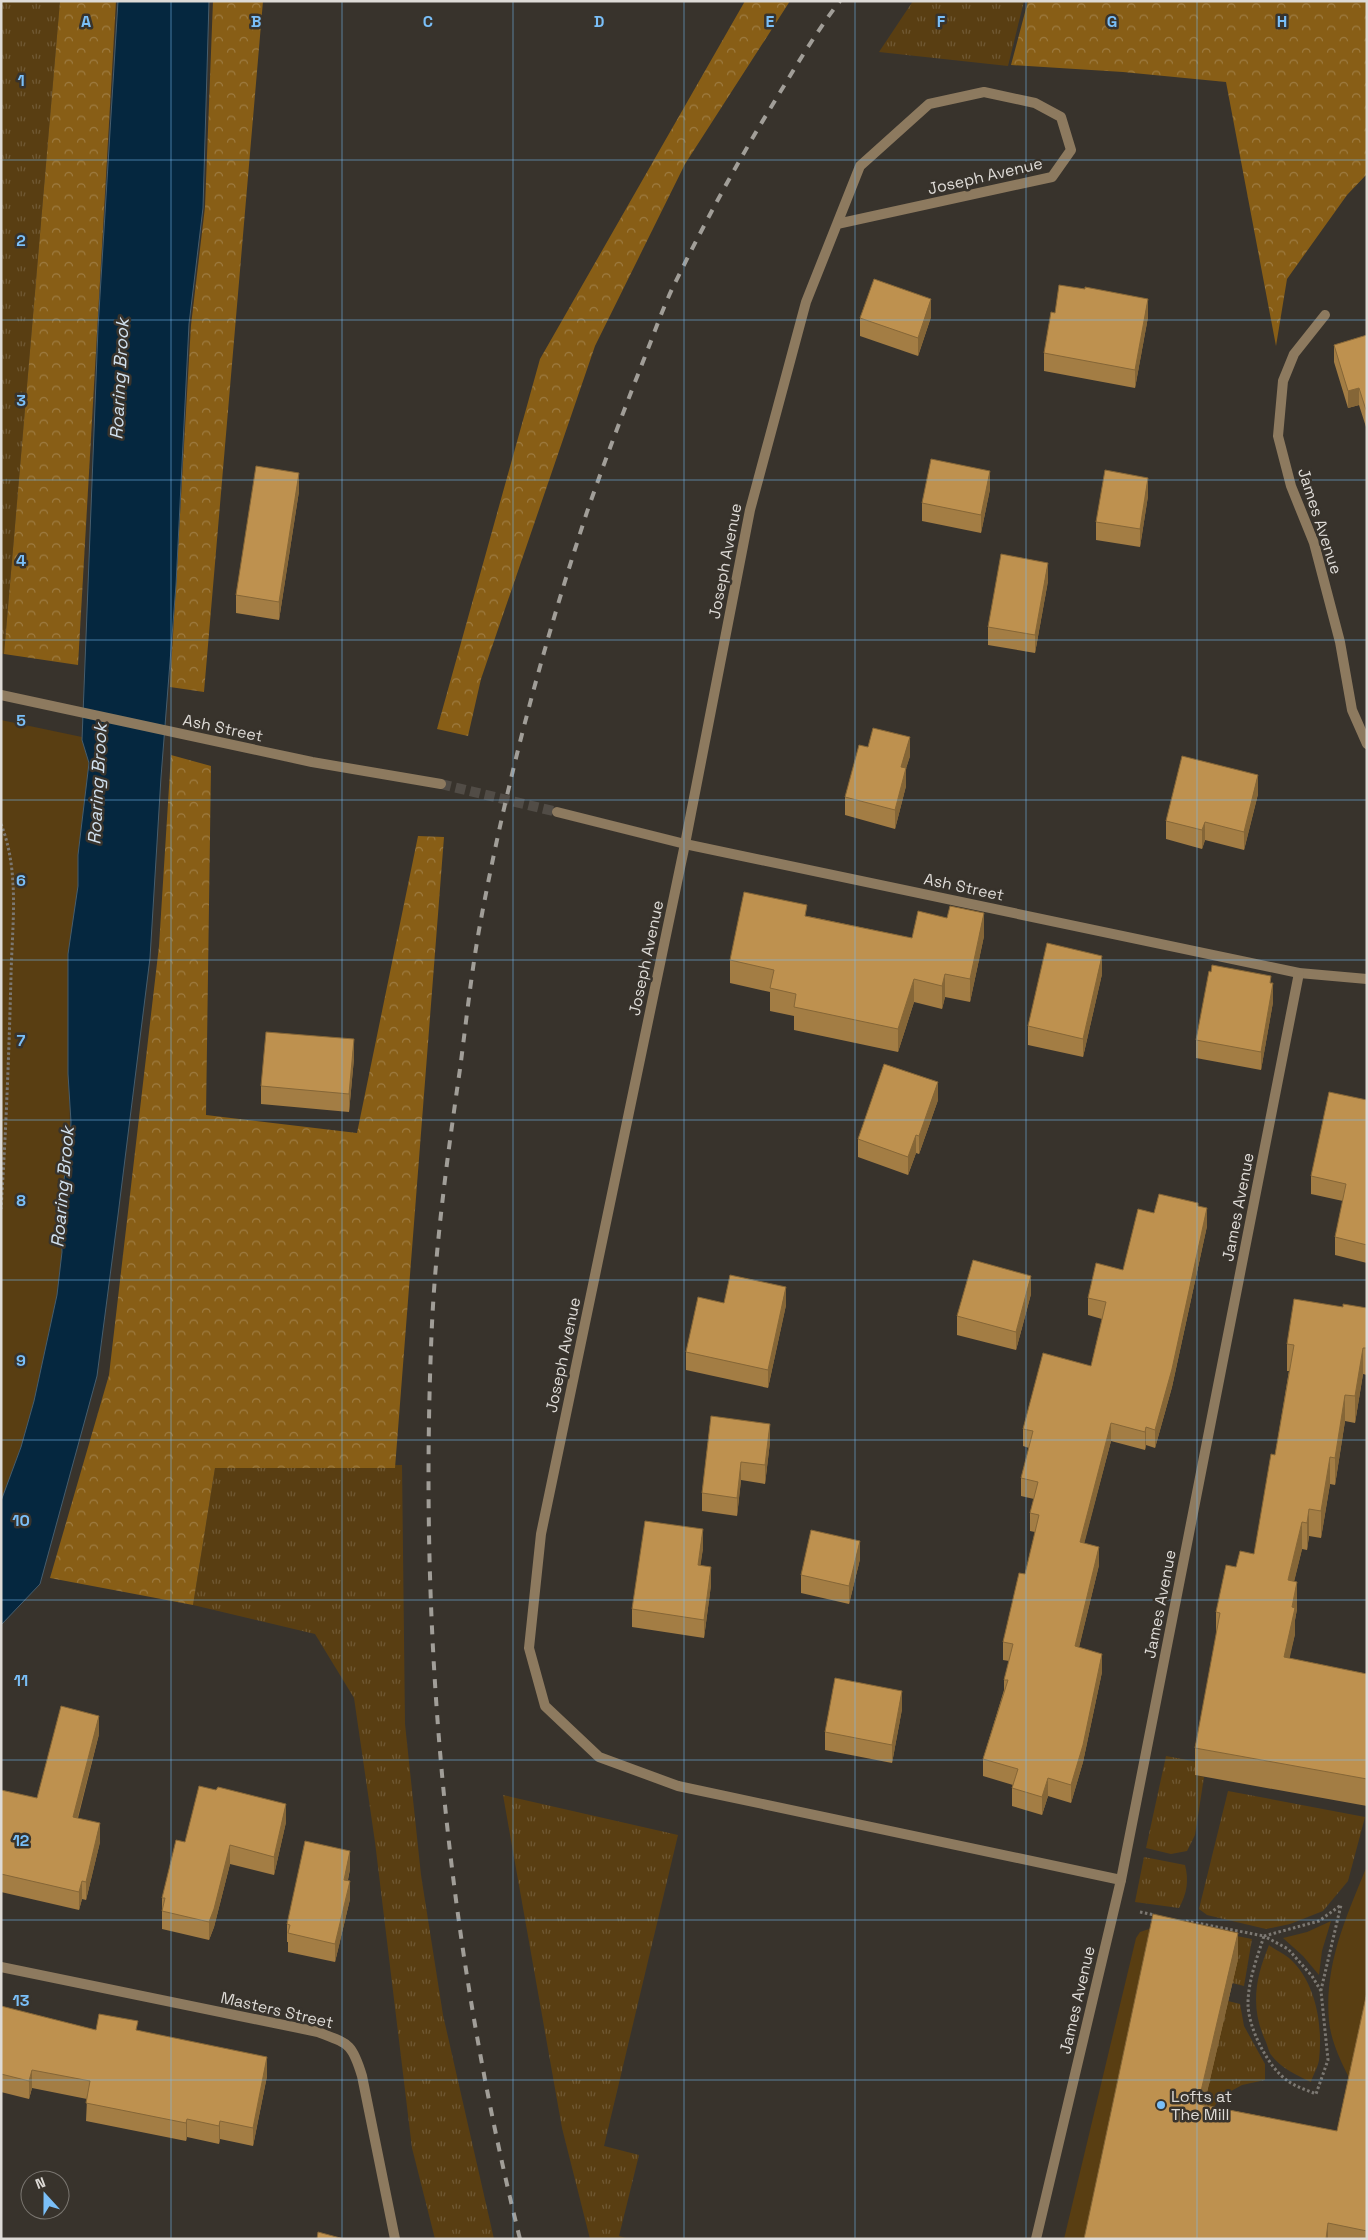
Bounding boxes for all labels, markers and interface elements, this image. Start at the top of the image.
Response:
text: A [81,11,91,32]
text: B [251,11,261,32]
text: C [423,11,433,32]
text: D [594,11,604,32]
text: E [766,11,775,32]
text: F [937,11,946,32]
text: G [1107,11,1117,32]
text: H [1277,11,1287,32]
text: 1 [17,70,25,91]
street label: Joseph Avenue [925,153,1045,199]
text: 2 [16,230,26,251]
water label: Roaring Brook [104,315,134,440]
text: 3 [16,390,26,411]
street label: James Avenue [1293,465,1347,577]
street label: Joseph Avenue [703,501,747,621]
text: 4 [16,550,26,571]
street label: Ash Street [181,709,265,747]
text: 5 [16,710,26,731]
water label: Roaring Brook [82,720,112,845]
street label: Ash Street [922,868,1006,906]
text: 6 [16,870,26,891]
street label: Joseph Avenue [624,898,668,1018]
text: 7 [17,1030,26,1051]
water label: Roaring Brook [45,1123,79,1249]
street label: James Avenue [1217,1151,1259,1263]
text: 8 [16,1190,26,1211]
street label: Joseph Avenue [541,1295,585,1415]
text: 9 [16,1350,26,1371]
text: 10 [12,1510,30,1531]
street label: James Avenue [1139,1548,1181,1660]
text: 11 [14,1670,28,1691]
text: 12 [13,1830,29,1851]
street label: James Avenue [1054,1944,1100,2056]
street label: Masters Street [219,1987,335,2033]
text: 13 [13,1990,30,2011]
place label: Lofts at The Mill [1171,2086,1232,2125]
marker: Lofts at The Mill [1155,2099,1167,2111]
north arrow [20,2170,70,2220]
text: N [33,2173,48,2193]

